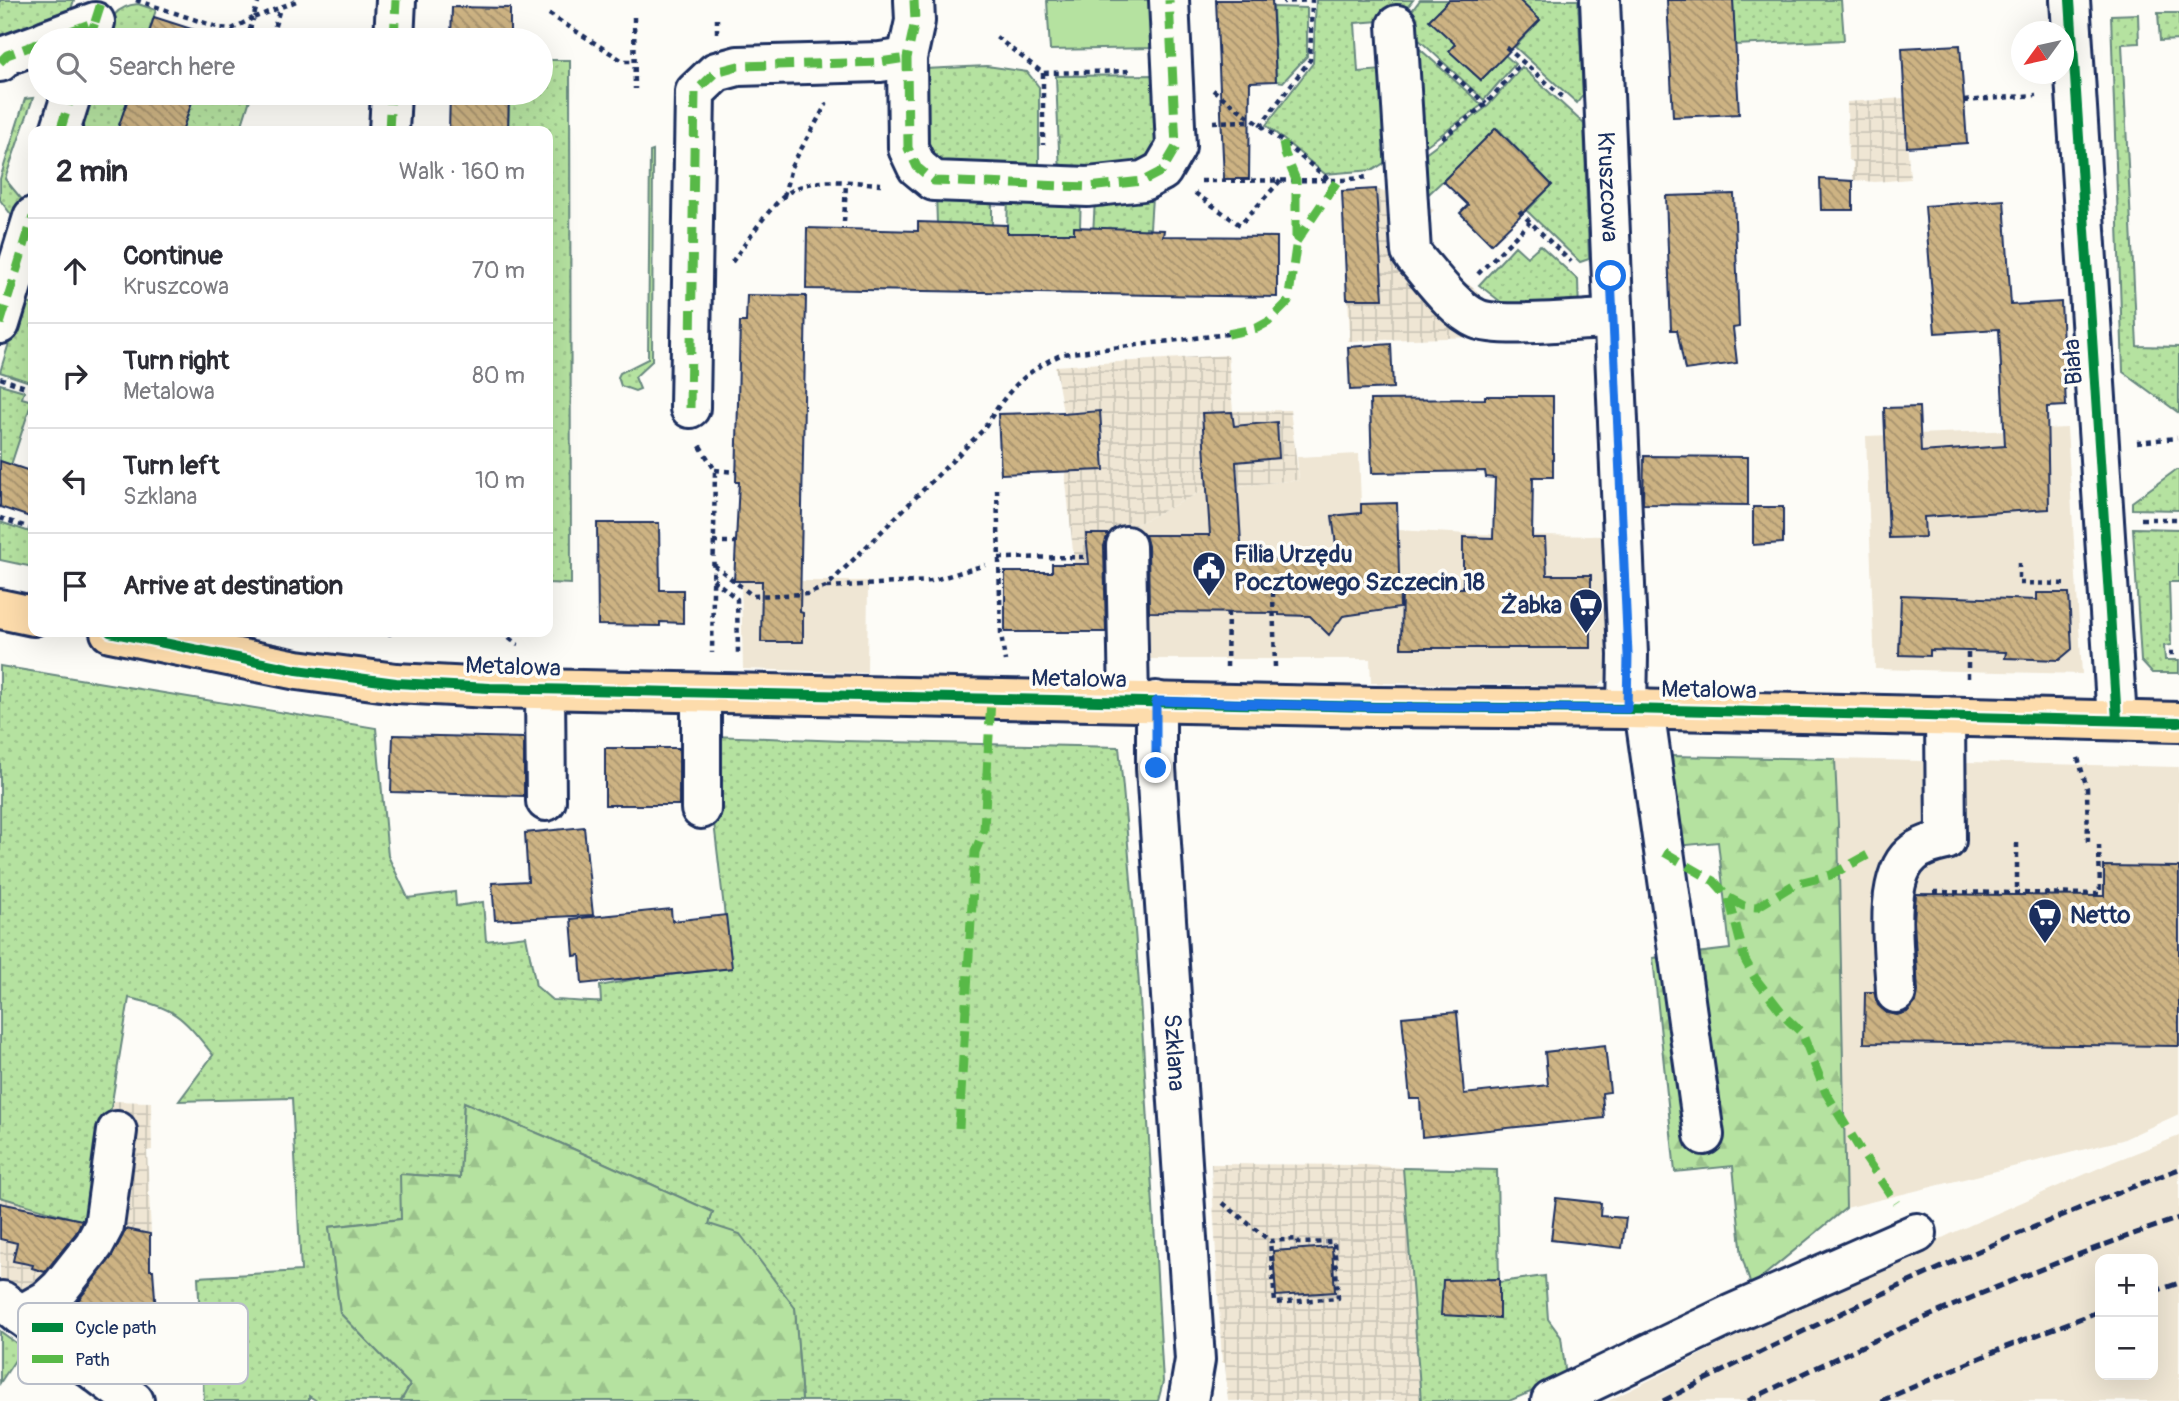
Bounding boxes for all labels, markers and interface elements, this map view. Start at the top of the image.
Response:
north arrow [2011,21,2074,84]
search box [28,28,553,105]
icon: search [52,48,90,86]
text: Search here [108,51,235,83]
street label: Kruszcowa [1591,131,1625,243]
text: 2 min [56,153,128,190]
text: Walk · 160 m [399,157,525,186]
text: Continue [123,240,223,272]
icon: ahead [56,252,94,290]
text: 70 m [472,256,525,285]
route start [1595,260,1626,291]
text: Kruszcowa [123,272,229,301]
street label: Biała [2057,338,2089,386]
text: Turn right [123,345,229,377]
icon: right [56,357,94,395]
text: 80 m [472,361,525,390]
text: Metalowa [123,377,215,406]
text: Turn left [123,450,219,482]
icon: left [56,462,94,500]
text: 10 m [475,466,525,495]
text: Szklana [123,482,197,511]
place label: Filia Urzędu Pocztowego Szczecin 18 [1234,540,1485,597]
public building icon: Filia Urzędu Pocztowego Szczecin 18 [1190,549,1228,598]
icon: arrive [56,567,94,605]
text: Arrive at destination [123,570,343,602]
supermarket icon: Żabka [1567,586,1605,635]
place label: Żabka [1501,591,1562,620]
street label: Metalowa [465,651,561,683]
street label: Metalowa [1031,664,1127,694]
street label: Metalowa [1661,675,1757,705]
route end [1140,752,1171,783]
supermarket icon: Netto [2026,896,2064,945]
place label: Netto [2070,901,2130,930]
street label: Szklana [1158,1013,1192,1092]
map controls [2095,1254,2158,1380]
button: + [2095,1254,2158,1317]
legend [18,1303,248,1384]
text: Cycle path [75,1316,156,1340]
button: − [2095,1317,2158,1380]
text: Path [75,1348,110,1372]

